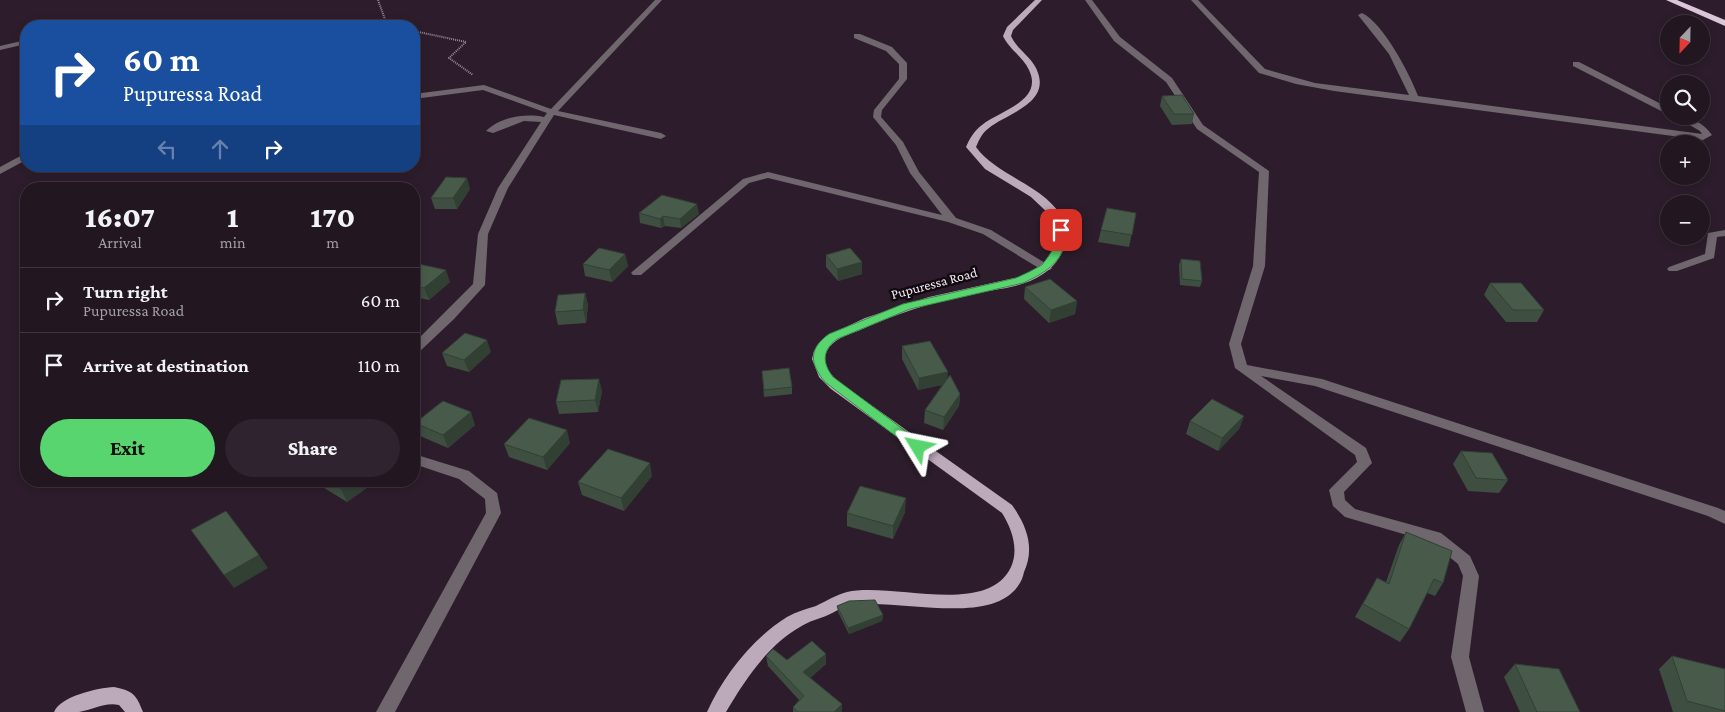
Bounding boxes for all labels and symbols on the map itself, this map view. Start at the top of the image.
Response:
north arrow [1660,15,1710,65]
pin [1040,209,1082,251]
street label: Pupuressa Road [889,264,979,302]
position arrow [891,420,943,472]

